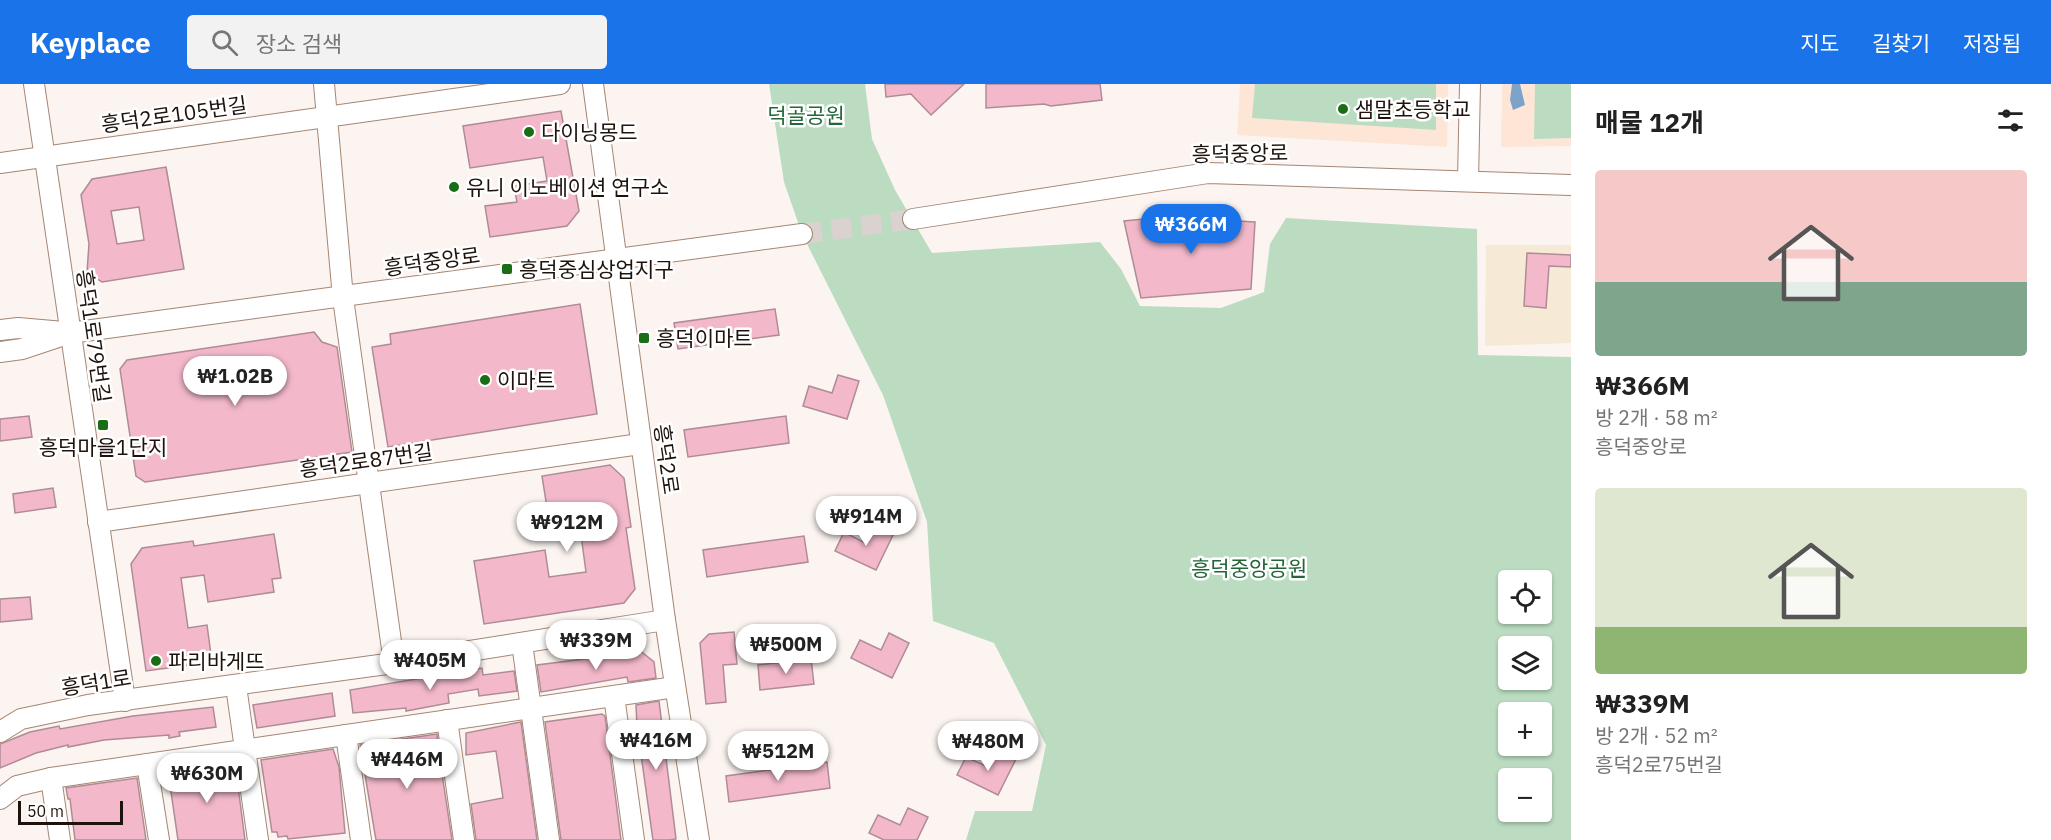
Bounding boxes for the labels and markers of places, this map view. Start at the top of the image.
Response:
place label: 샘말초등학교 [1355,95,1471,123]
marker: 샘말초등학교 [1336,102,1350,116]
place label: 다이닝몽드 [541,118,638,146]
marker: 다이닝몽드 [522,125,536,139]
place label: 유니 이노베이션 연구소 [466,173,669,201]
marker: 유니 이노베이션 연구소 [447,180,461,194]
pin: ₩366M [1149,204,1233,255]
place label: 흥덕중심상업지구 [519,255,674,283]
marker: 흥덕중심상업지구 [500,262,514,276]
place label: 흥덕이마트 [656,324,753,352]
marker: 흥덕이마트 [637,331,651,345]
pin: ₩1.02B [186,356,284,407]
place label: 이마트 [497,366,555,394]
marker: 이마트 [478,373,492,387]
marker: 흥덕마을1단지 [96,418,110,432]
place label: 흥덕마을1단지 [39,433,167,461]
pin: ₩914M [824,496,908,547]
pin: ₩912M [525,502,609,553]
pin: ₩339M [554,620,638,671]
pin: ₩500M [744,624,828,675]
pin: ₩405M [388,640,472,691]
place label: 파리바게뜨 [168,647,265,675]
marker: 파리바게뜨 [149,654,163,668]
pin: ₩416M [614,720,698,771]
pin: ₩480M [946,721,1030,772]
pin: ₩512M [736,731,820,782]
pin: ₩446M [365,739,449,790]
pin: ₩630M [165,753,249,804]

